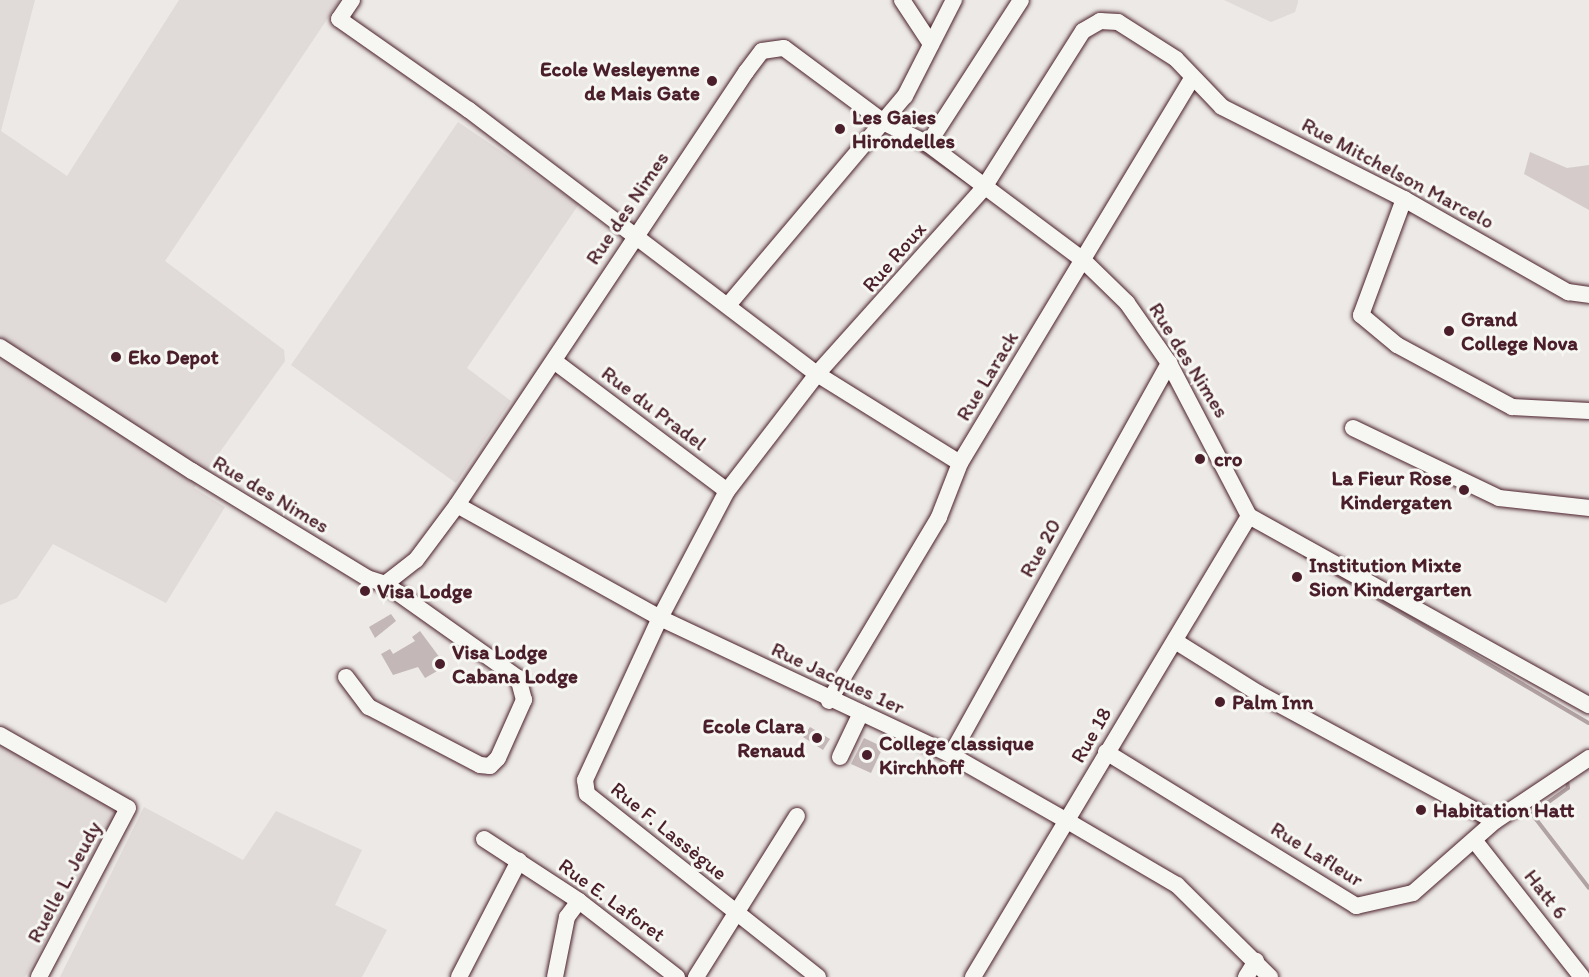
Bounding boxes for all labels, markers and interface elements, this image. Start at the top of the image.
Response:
place label: Ecole Wesleyenne de Mais Gate [542,56,700,106]
marker: Ecole Wesleyenne de Mais Gate [705,74,719,88]
place label: Les Gaies Hirondelles [852,104,955,154]
street label: Rue Mitchelson Marcelo [1298,112,1498,234]
marker: Les Gaies Hirondelles [833,122,847,136]
street label: Rue des Nimes [580,147,674,269]
street label: Rue Roux [857,217,931,297]
street label: Rue des Nimes [1144,298,1234,422]
place label: Grand College Nova [1461,306,1578,356]
marker: Grand College Nova [1442,324,1456,338]
street label: Rue Larack [951,327,1023,425]
place label: Eko Depot [128,344,219,370]
marker: Eko Depot [109,350,123,364]
street label: Rue du Pradel [596,360,712,456]
place label: cro [1214,446,1243,472]
street label: Rue des Nimes [208,449,334,539]
marker: cro [1191,450,1209,468]
place label: La Fieur Rose Kindergaten [1332,465,1452,515]
marker: La Fieur Rose Kindergaten [1457,483,1471,497]
street label: Rue 20 [1014,514,1066,582]
place label: Institution Mixte Sion Kindergarten [1309,552,1473,602]
marker: Institution Mixte Sion Kindergarten [1290,570,1304,584]
place label: Visa Lodge [377,578,473,604]
marker: Visa Lodge [358,584,372,598]
street label: Rue Jacques 1er [767,636,909,720]
place label: Visa Lodge Cabana Lodge [452,639,578,689]
marker: Visa Lodge Cabana Lodge [433,657,447,671]
place label: Palm Inn [1232,689,1313,715]
marker: Palm Inn [1213,695,1227,709]
street label: Rue 18 [1065,703,1117,767]
place label: Ecole Clara Renaud [704,713,805,763]
place label: College classique Kirchhoff [879,730,1034,780]
marker: Ecole Clara Renaud [810,731,824,745]
marker: College classique Kirchhoff [860,748,874,762]
street label: Rue F. Lassègue [606,776,732,886]
place label: Habitation Hatt [1433,797,1574,823]
marker: Habitation Hatt [1414,803,1428,817]
street label: Rue Lafleur [1266,816,1368,892]
street label: Ruelle L. Jeudy [21,817,107,947]
street label: Rue E. Laforet [553,853,671,947]
street label: Hatt 6 [1519,864,1573,924]

